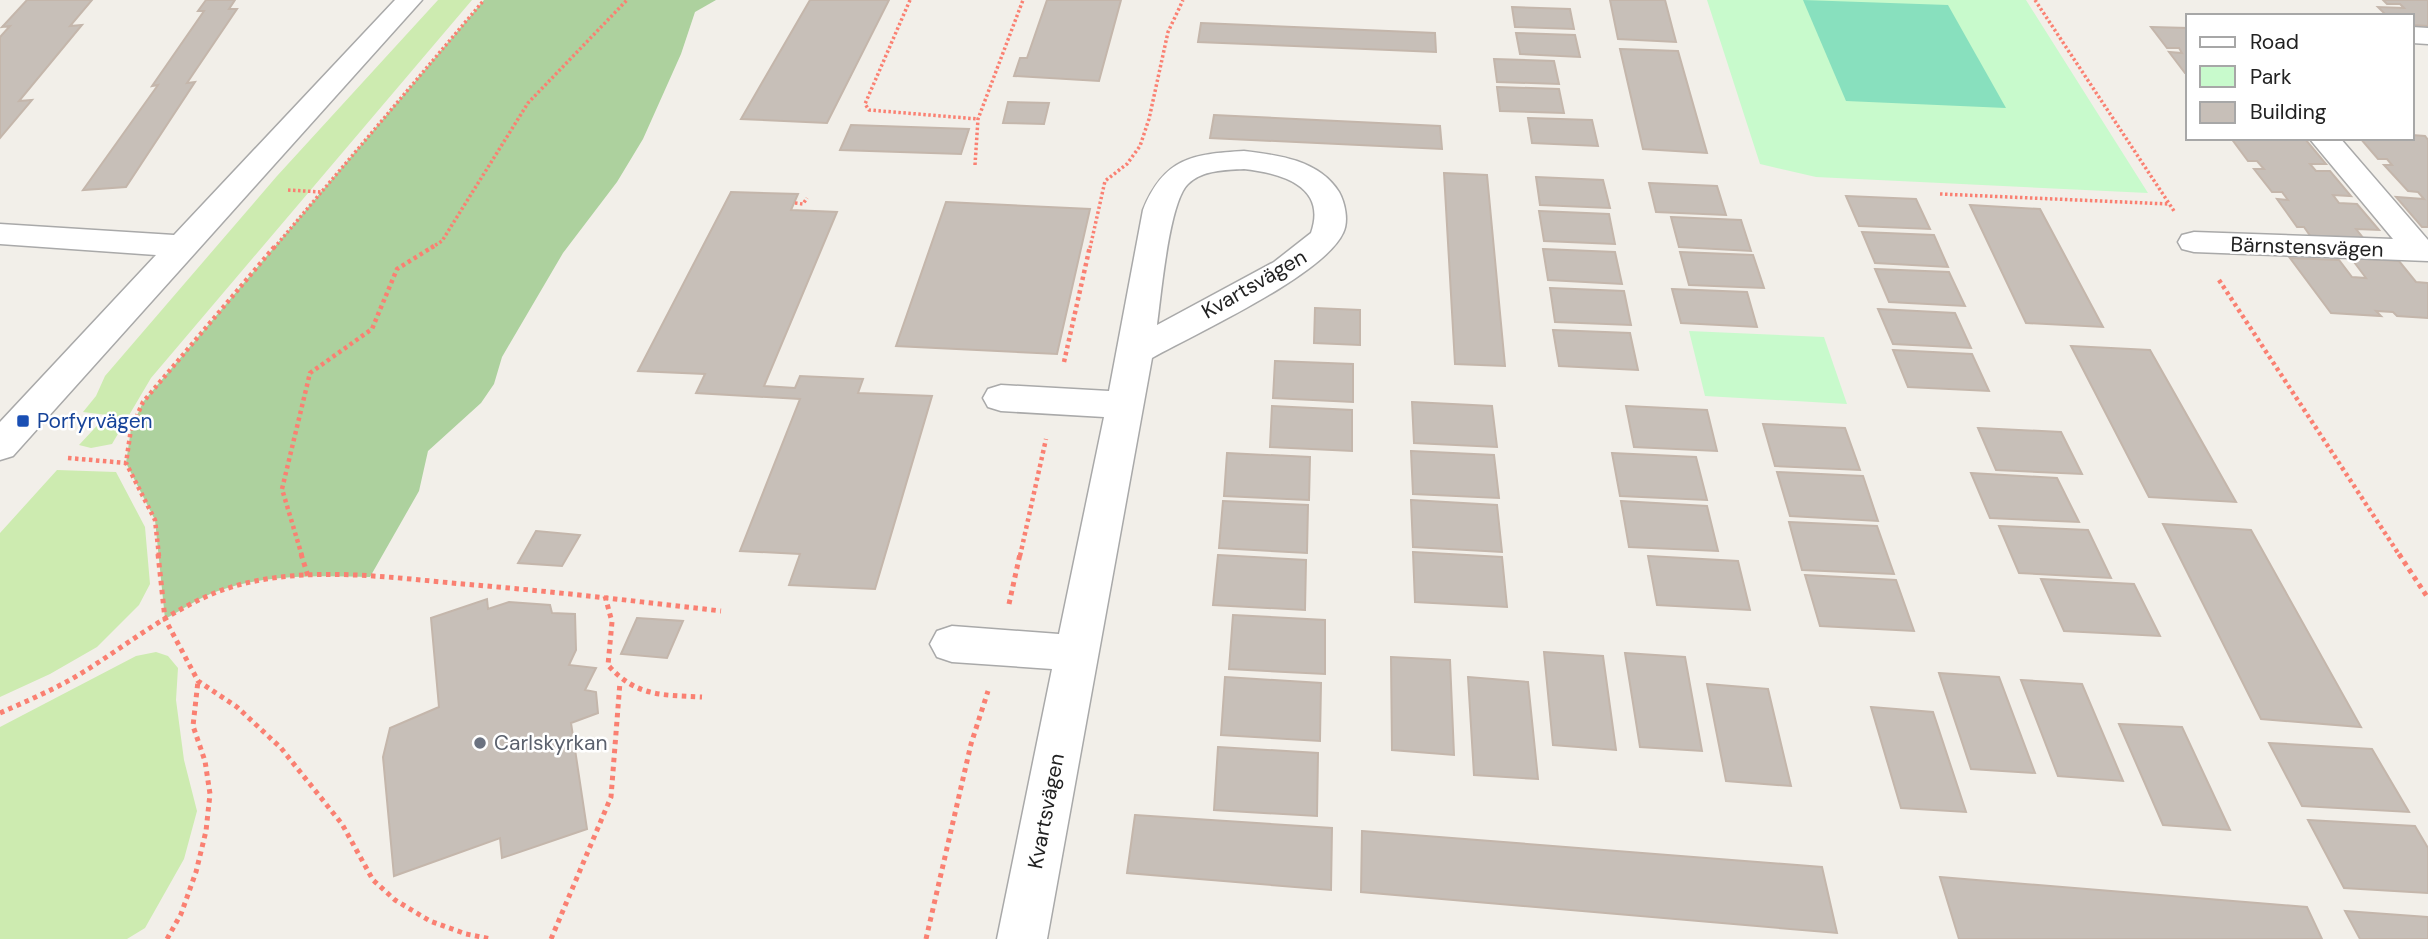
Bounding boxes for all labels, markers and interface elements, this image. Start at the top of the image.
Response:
legend [2186,14,2414,140]
text: Road [2250,28,2299,56]
text: Park [2250,63,2292,91]
text: Building [2250,98,2327,126]
street label: Bärnstensvägen [2230,230,2384,264]
street label: Kvartsvägen [1196,243,1312,325]
place label: Porfyrvägen [37,407,153,435]
marker: Porfyrvägen [15,413,31,429]
place label: Carlskyrkan [494,729,607,757]
marker: Carlskyrkan [472,735,488,751]
street label: Kvartsvägen [1021,751,1071,871]

